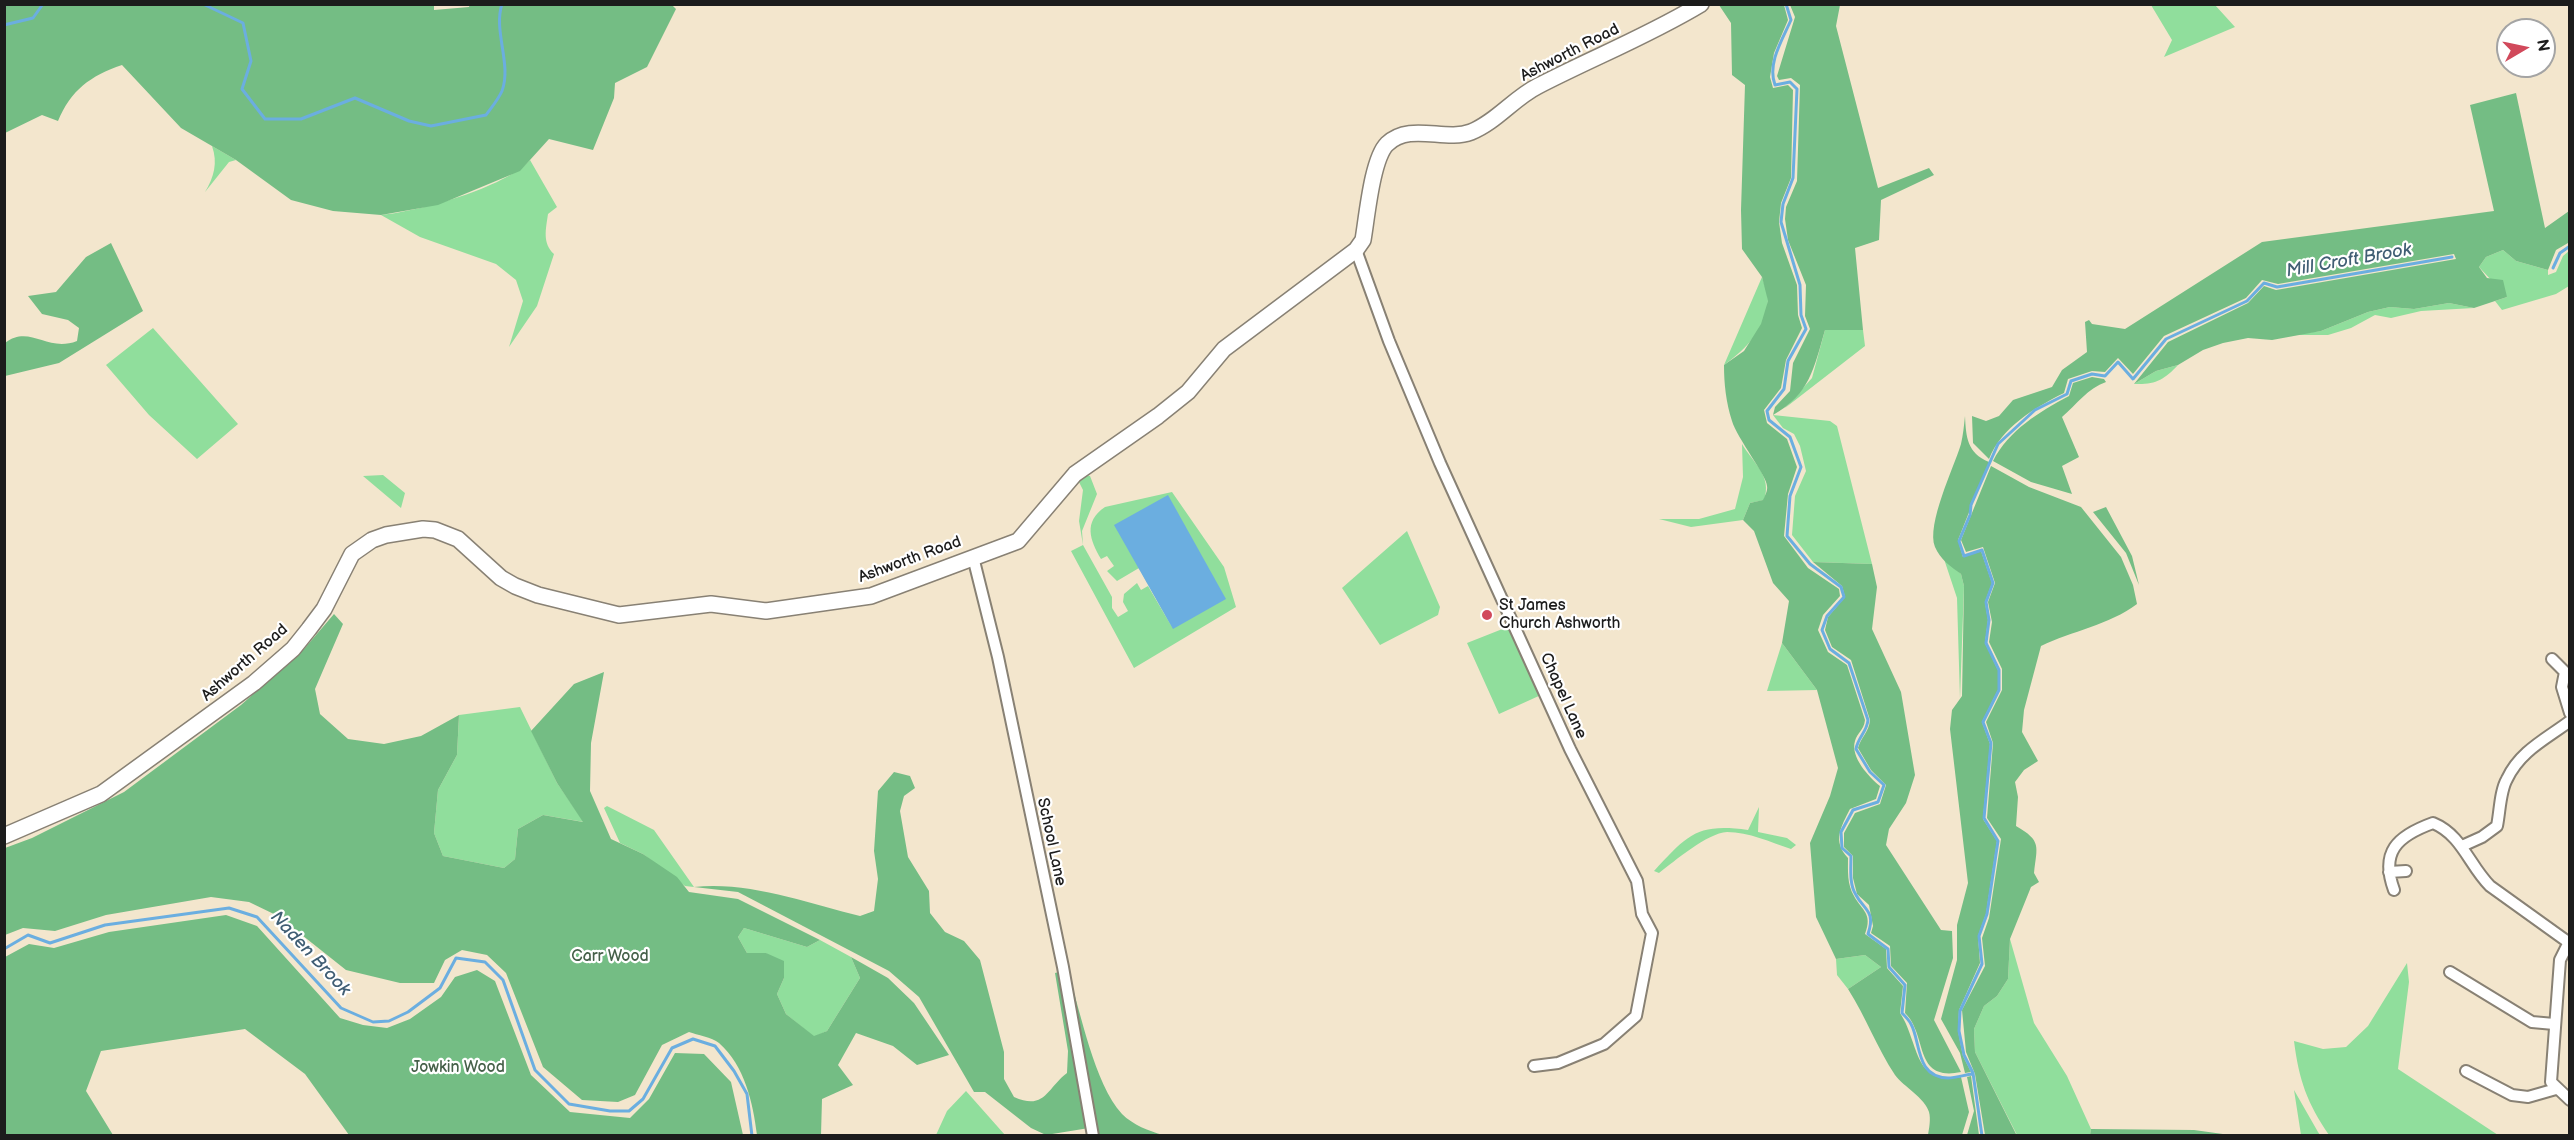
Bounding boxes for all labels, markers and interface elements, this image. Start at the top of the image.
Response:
north arrow [2496,18,2556,78]
street label: Ashworth Road [1517,20,1623,86]
text: N [2532,38,2553,53]
water label: Mill Croft Brook [2285,239,2413,283]
street label: Ashworth Road [856,532,964,588]
place label: St James Church Ashworth [1499,596,1620,634]
marker: St James Church Ashworth [1480,608,1494,622]
street label: Ashworth Road [198,620,292,706]
street label: Chapel Lane [1535,650,1591,742]
street label: School Lane [1032,796,1070,888]
water label: Naden Brook [265,907,355,1001]
park label: Carr Wood [571,947,649,967]
park label: Jowkin Wood [411,1058,505,1078]

